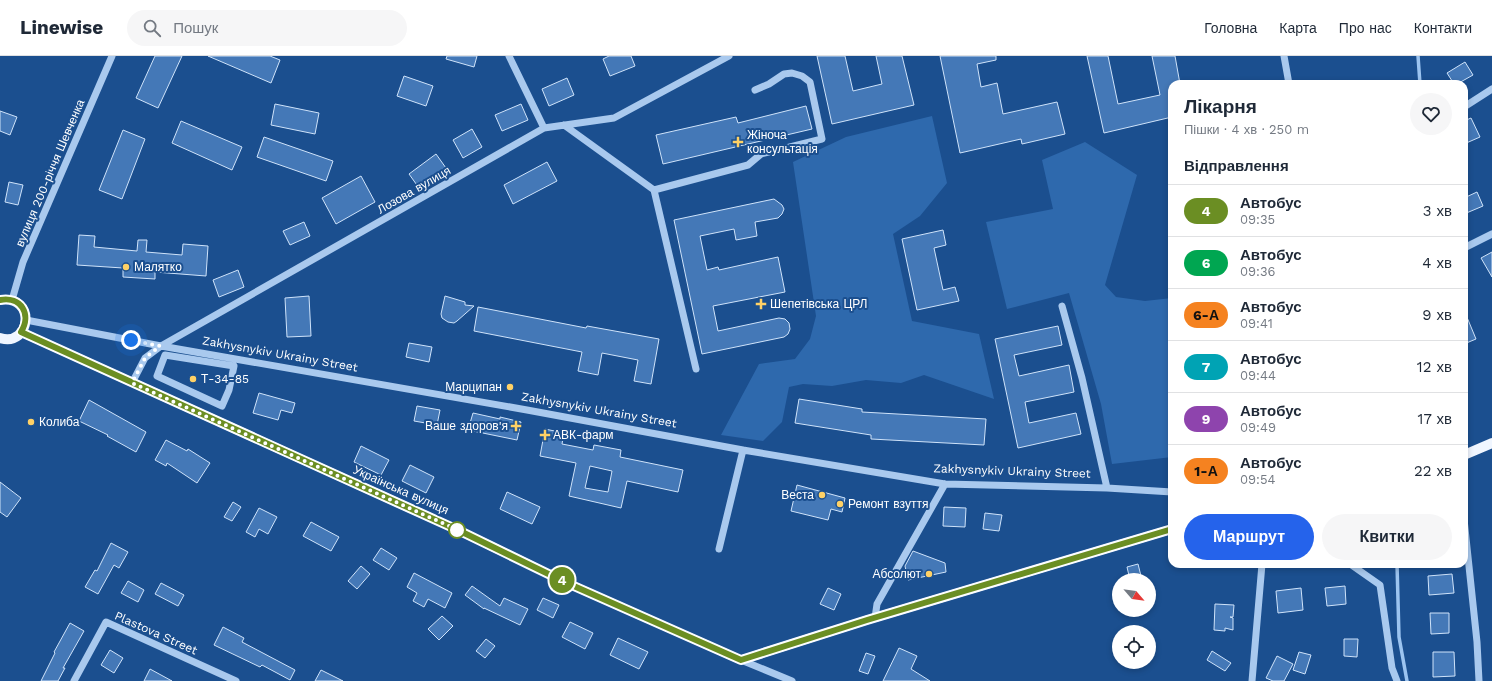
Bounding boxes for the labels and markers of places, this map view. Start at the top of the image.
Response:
place label: Жіноча консультація [747,128,818,156]
marker: Жіноча консультація [732,136,744,148]
place label: Малятко [134,260,182,274]
marker: Малятко [121,262,131,272]
place label: Шепетівська ЦРЛ [770,297,867,311]
marker: Шепетівська ЦРЛ [755,298,767,310]
place label: Т-34-85 [201,372,249,386]
marker: Т-34-85 [188,374,198,384]
place label: Марципан [445,380,502,394]
marker: Марципан [505,382,515,392]
place label: Колиба [39,415,80,429]
marker: Колиба [26,417,36,427]
place label: Ваше здоров'я [425,419,508,433]
marker: Ваше здоров'я [511,421,521,431]
place label: АВК-фарм [553,428,614,442]
marker: АВК-фарм [540,430,550,440]
place label: Веста [781,488,814,502]
marker: Веста [817,490,827,500]
place label: Ремонт взуття [848,497,928,511]
marker: Ремонт взуття [835,499,845,509]
unlabelled marker [448,521,466,539]
place label: Абсолют [872,567,921,581]
marker: Абсолют [924,569,934,579]

